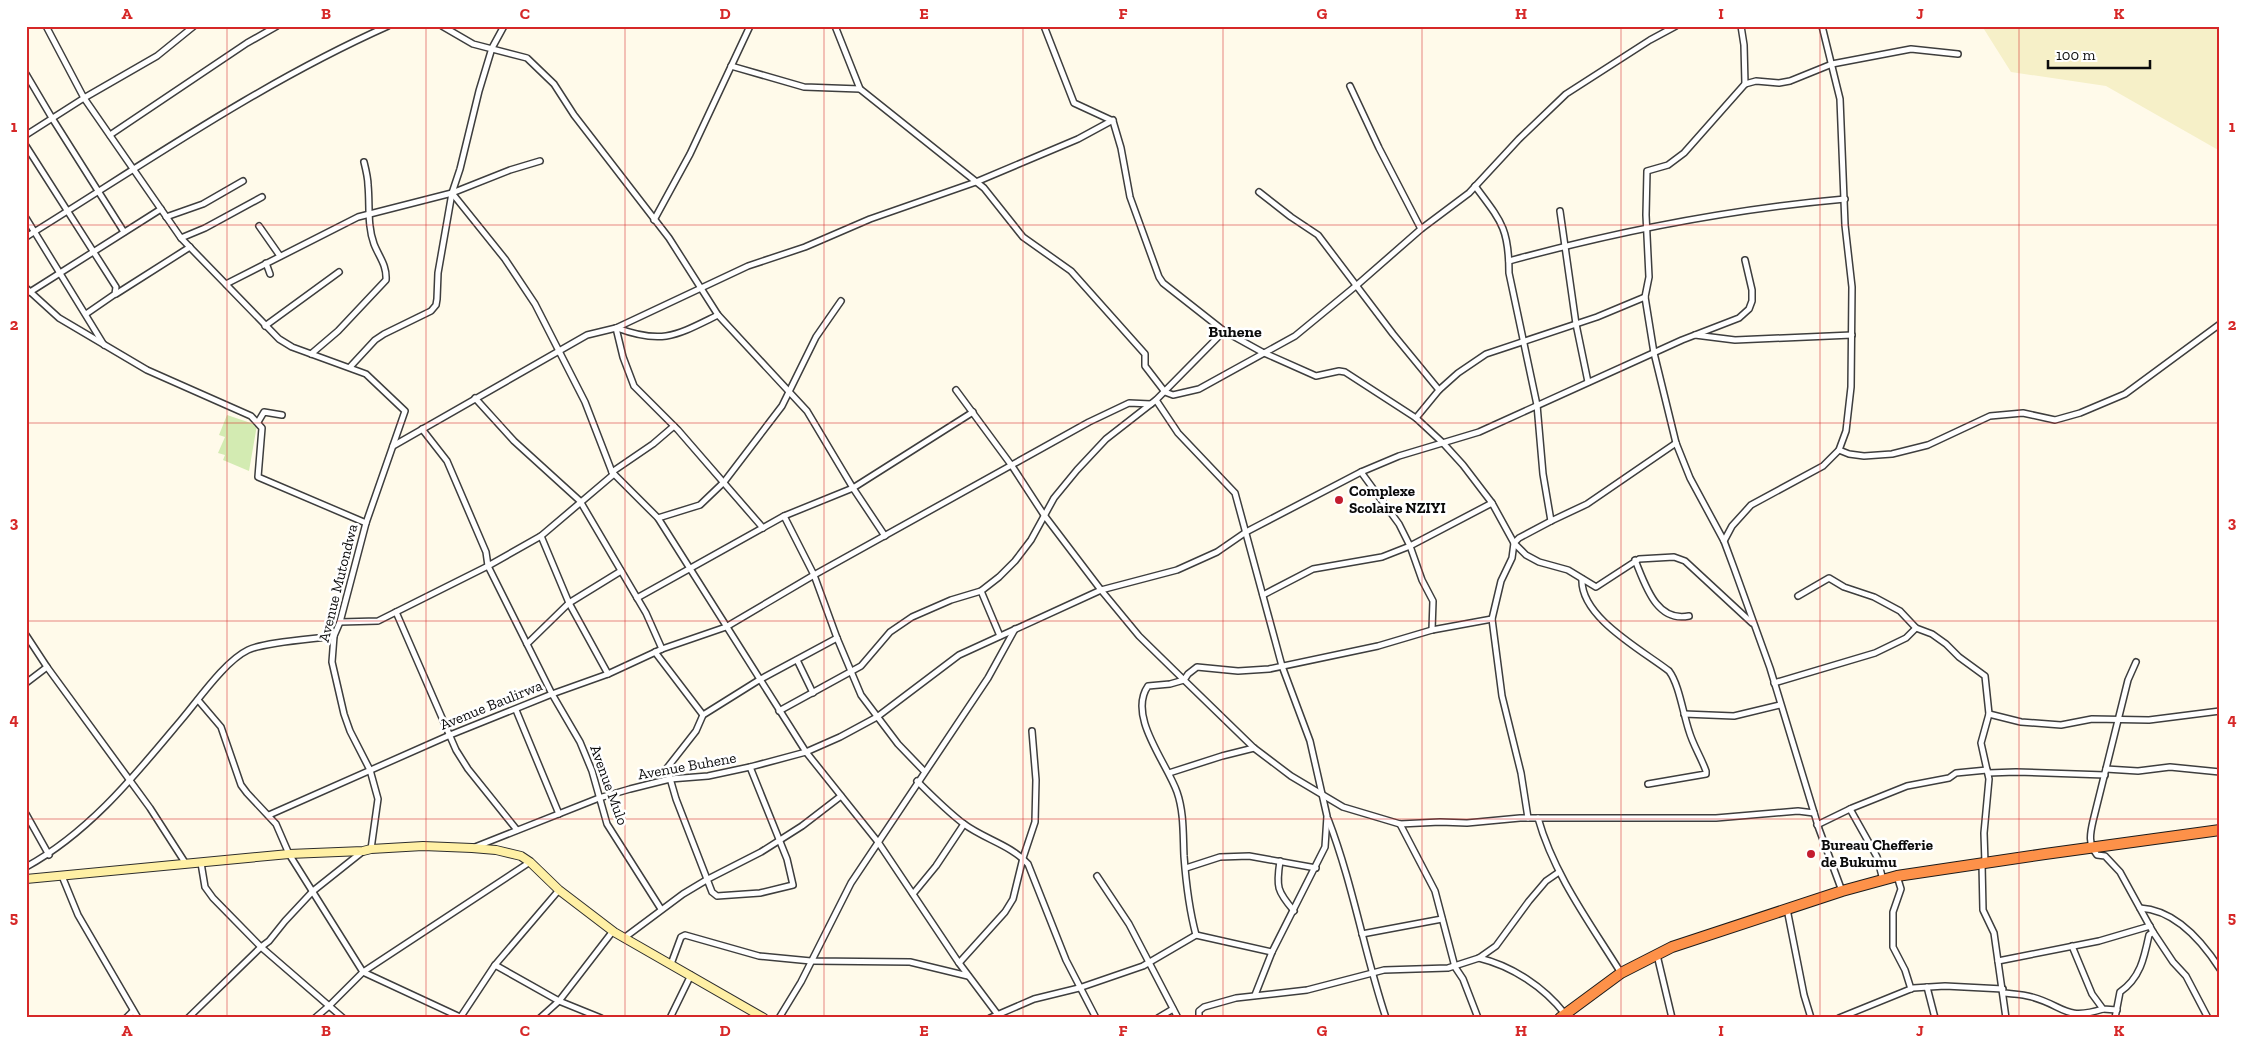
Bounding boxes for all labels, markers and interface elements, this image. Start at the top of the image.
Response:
text: A [122,4,133,23]
text: B [321,4,331,23]
text: C [520,4,530,23]
text: D [719,4,731,23]
text: E [919,4,929,23]
text: F [1118,4,1128,23]
text: G [1317,4,1328,23]
text: H [1515,4,1527,23]
text: I [1718,4,1724,23]
text: J [1916,4,1924,23]
text: K [2114,4,2125,23]
scale bar [2048,38,2151,70]
text: 100 m [2056,46,2095,64]
text: 1 [11,117,18,136]
text: 1 [2229,117,2236,136]
text: 2 [10,315,19,334]
text: 2 [2228,315,2237,334]
district label: Buhene [1208,322,1262,341]
place label: Complexe Scolaire NZIYI [1349,482,1446,517]
marker: Complexe Scolaire NZIYI [1333,494,1345,506]
text: 3 [10,513,19,532]
text: 3 [2228,513,2237,532]
street label: Avenue Mutondwa [315,522,361,644]
street label: Avenue Baulirwa [437,676,545,734]
text: 4 [9,710,19,729]
text: 4 [2227,710,2237,729]
street label: Avenue Mulo [586,742,632,828]
street label: Avenue Buhene [636,748,738,784]
place label: Bureau Chefferie de Bukumu [1821,836,1933,871]
marker: Bureau Chefferie de Bukumu [1805,848,1817,860]
text: 5 [10,908,18,927]
text: 5 [2228,908,2236,927]
text: A [122,1021,133,1040]
text: B [321,1021,331,1040]
text: C [520,1021,530,1040]
text: D [719,1021,731,1040]
text: E [919,1021,929,1040]
text: F [1118,1021,1128,1040]
text: G [1317,1021,1328,1040]
text: H [1515,1021,1527,1040]
text: I [1718,1021,1724,1040]
text: J [1916,1021,1924,1040]
text: K [2114,1021,2125,1040]

